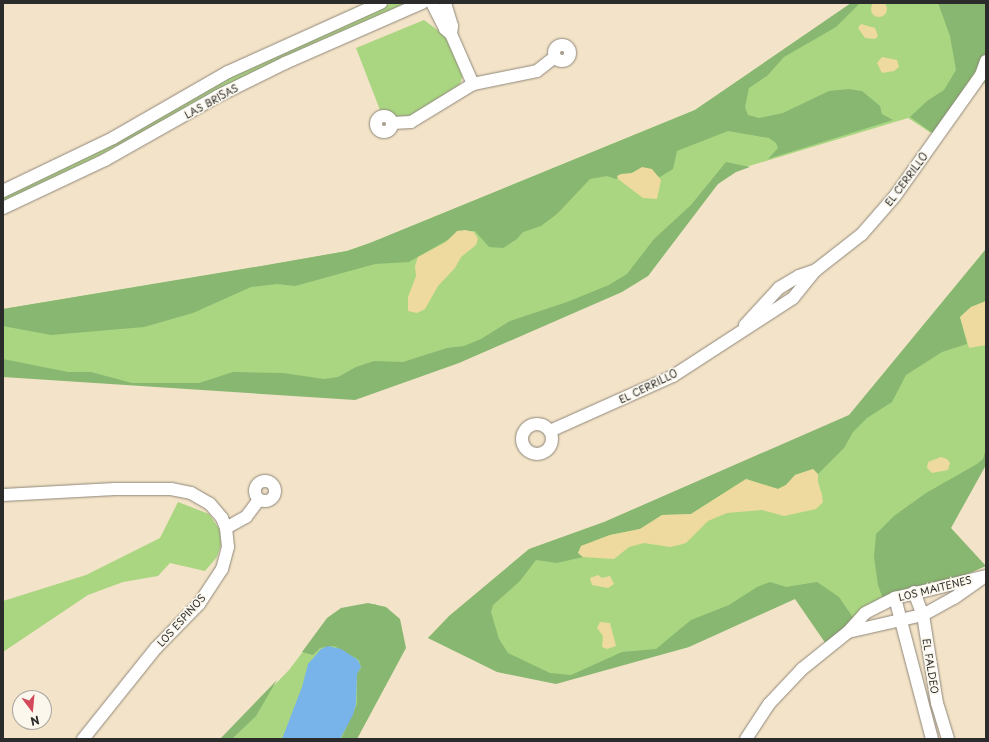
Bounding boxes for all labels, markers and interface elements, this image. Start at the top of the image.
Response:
street label: LAS BRISAS [182,81,240,121]
street label: EL CERRILLO [882,150,930,208]
street label: EL CERRILLO [616,367,680,405]
street label: LOS MAITENES [897,573,973,603]
street label: LOS ESPINOS [154,591,208,649]
street label: EL FALDEO [921,638,941,694]
north arrow [12,690,52,730]
text: N [29,712,42,730]

